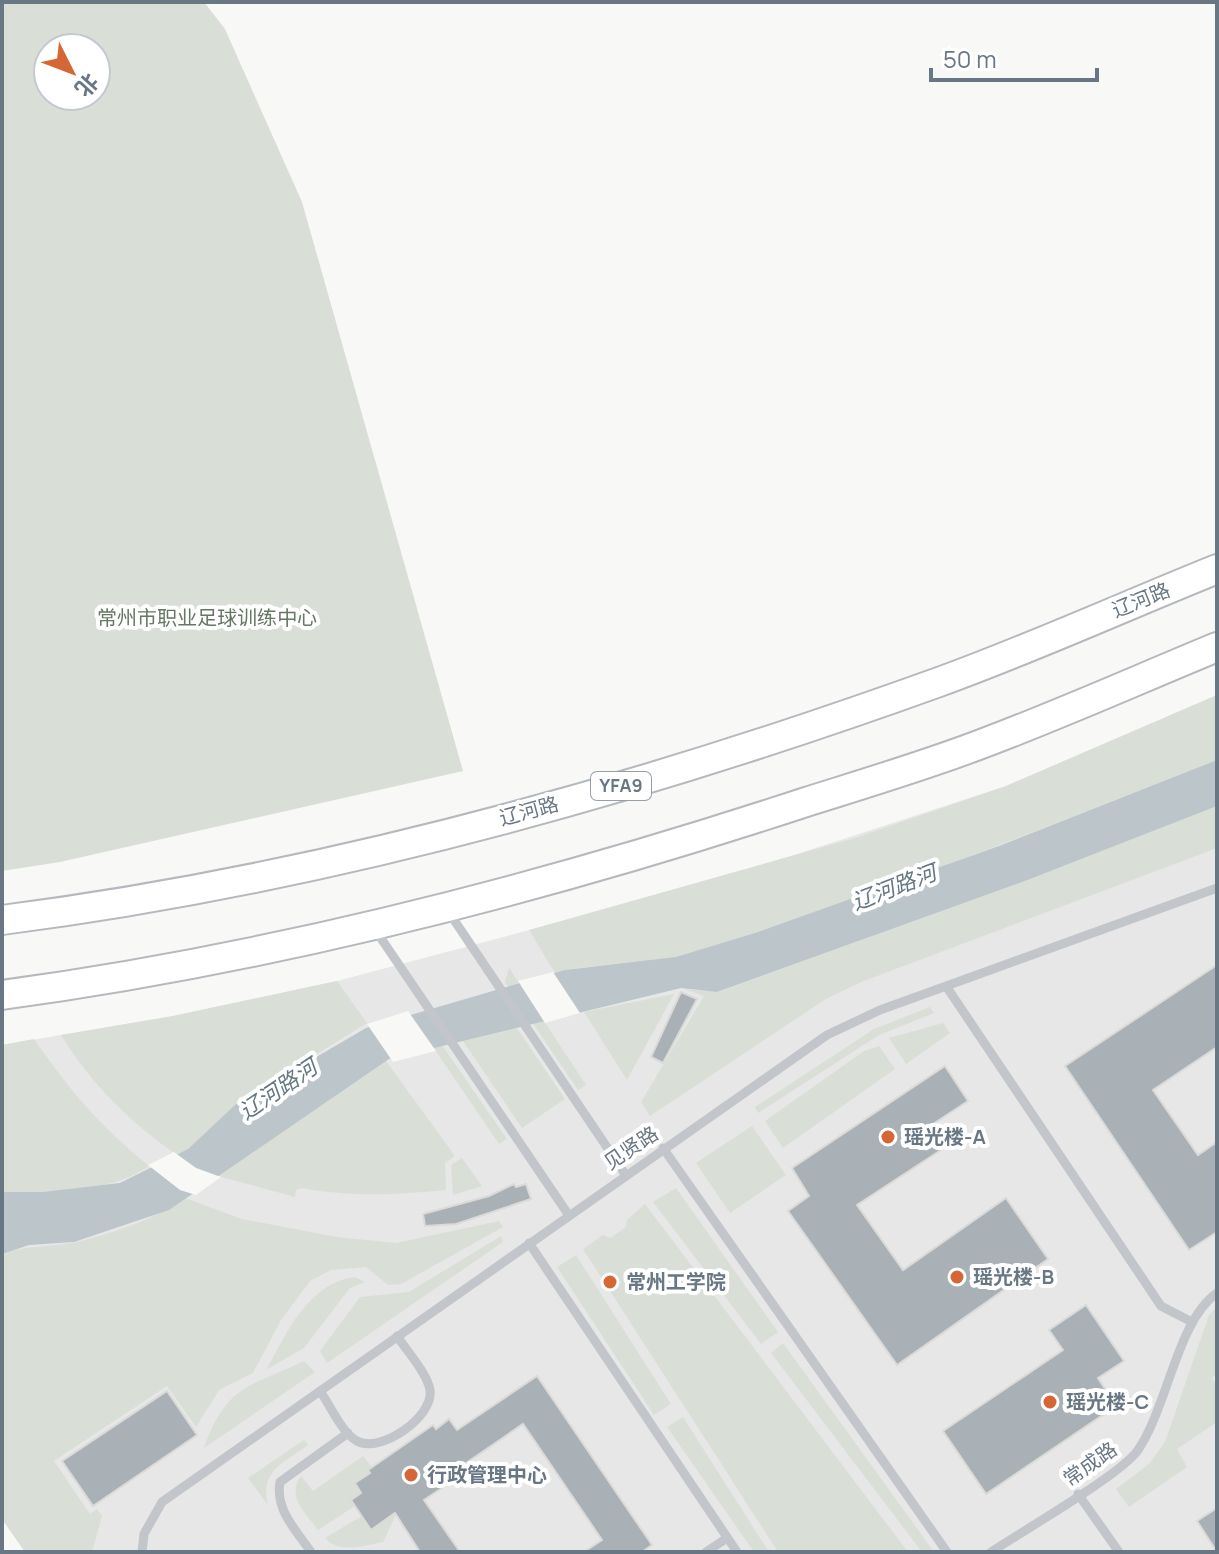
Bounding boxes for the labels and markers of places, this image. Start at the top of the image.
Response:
place label: 瑶光楼-A [904,1123,986,1150]
marker: 瑶光楼-A [879,1128,897,1146]
place label: 瑶光楼-B [973,1263,1054,1290]
place label: 常州工学院 [626,1268,726,1295]
marker: 瑶光楼-B [948,1268,966,1286]
marker: 常州工学院 [601,1273,619,1291]
place label: 瑶光楼-C [1066,1388,1149,1415]
marker: 瑶光楼-C [1041,1393,1059,1411]
place label: 行政管理中心 [427,1461,547,1488]
marker: 行政管理中心 [402,1466,420,1484]

